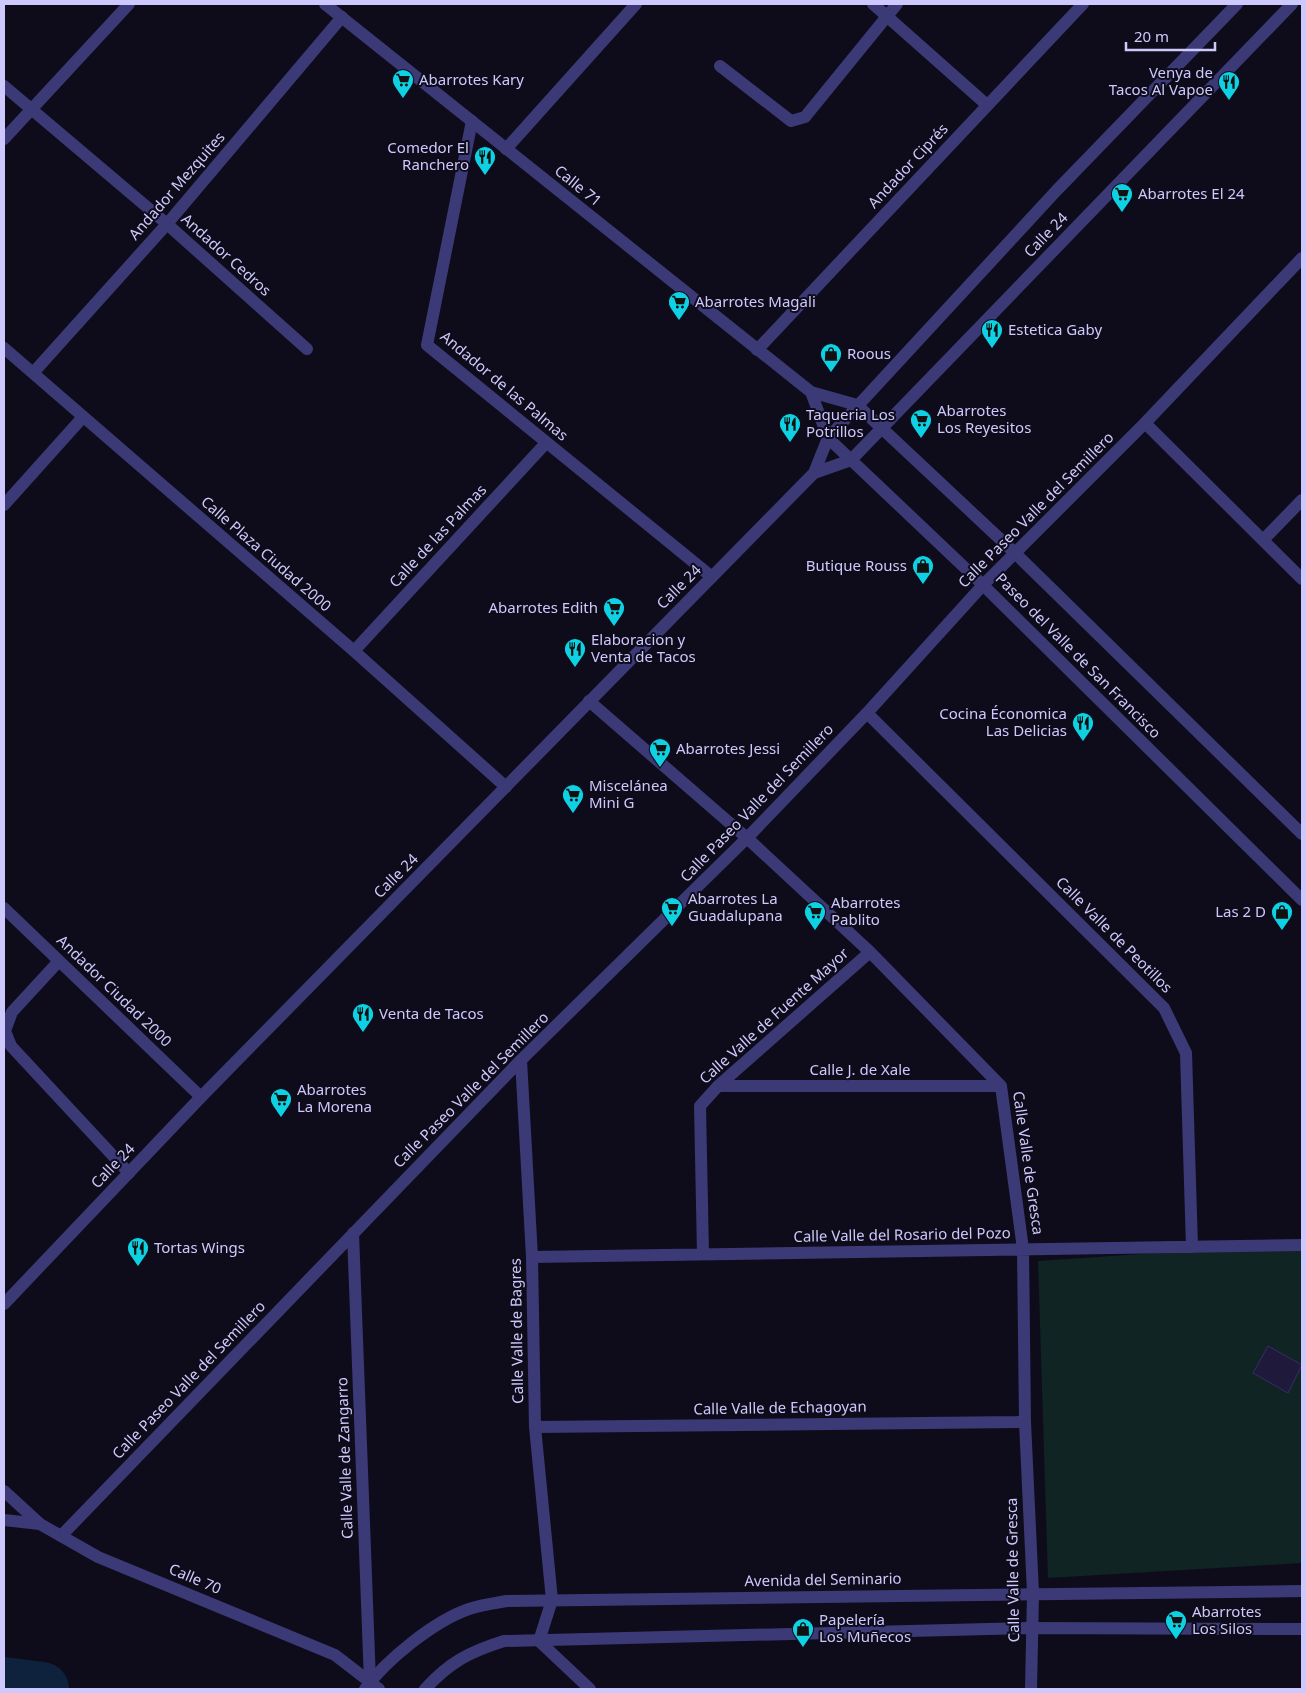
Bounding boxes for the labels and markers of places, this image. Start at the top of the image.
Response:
place label: Venya de Tacos Al Vapoe [1109,62,1213,99]
supermarket icon: Abarrotes Kary [391,68,415,99]
place label: Abarrotes Kary [419,69,524,89]
restaurant icon: Venya de Tacos Al Vapoe [1217,70,1241,101]
place label: Comedor El Ranchero [387,137,469,174]
restaurant icon: Comedor El Ranchero [473,145,497,176]
supermarket icon: Abarrotes El 24 [1110,182,1134,213]
place label: Abarrotes El 24 [1138,183,1245,203]
supermarket icon: Abarrotes Magali [667,290,691,321]
place label: Abarrotes Magali [695,291,816,311]
restaurant icon: Estetica Gaby [980,318,1004,349]
place label: Estetica Gaby [1008,319,1102,339]
shop icon: Roous [819,342,843,373]
place label: Roous [847,343,891,363]
place label: Abarrotes Los Reyesitos [937,400,1031,437]
place label: Taqueria Los Potrillos [806,404,895,441]
supermarket icon: Abarrotes Los Reyesitos [909,408,933,439]
restaurant icon: Taqueria Los Potrillos [778,412,802,443]
shop icon: Butique Rouss [911,554,935,585]
place label: Butique Rouss [806,555,907,575]
supermarket icon: Abarrotes Edith [602,596,626,627]
place label: Abarrotes Edith [489,597,598,617]
place label: Elaboracion y Venta de Tacos [591,629,696,666]
restaurant icon: Elaboracion y Venta de Tacos [563,637,587,668]
place label: Cocina Économica Las Delicias [939,703,1067,740]
restaurant icon: Cocina Économica Las Delicias [1071,711,1095,742]
supermarket icon: Abarrotes Jessi [648,737,672,768]
place label: Abarrotes Jessi [676,738,780,758]
place label: Miscelánea Mini G [589,775,668,812]
supermarket icon: Miscelánea Mini G [561,783,585,814]
place label: Abarrotes La Guadalupana [688,888,783,925]
place label: Abarrotes Pablito [831,892,900,929]
supermarket icon: Abarrotes La Guadalupana [660,896,684,927]
supermarket icon: Abarrotes Pablito [803,900,827,931]
shop icon: Las 2 D [1270,900,1294,931]
place label: Las 2 D [1215,901,1266,921]
restaurant icon: Venta de Tacos [351,1002,375,1033]
place label: Venta de Tacos [379,1003,484,1023]
place label: Abarrotes La Morena [297,1079,372,1116]
supermarket icon: Abarrotes La Morena [269,1087,293,1118]
restaurant icon: Tortas Wings [126,1236,150,1267]
place label: Tortas Wings [154,1237,245,1257]
place label: Abarrotes Los Silos [1192,1601,1261,1638]
place label: Papelería Los Muñecos [819,1609,911,1646]
supermarket icon: Abarrotes Los Silos [1164,1609,1188,1640]
shop icon: Papelería Los Muñecos [791,1617,815,1648]

